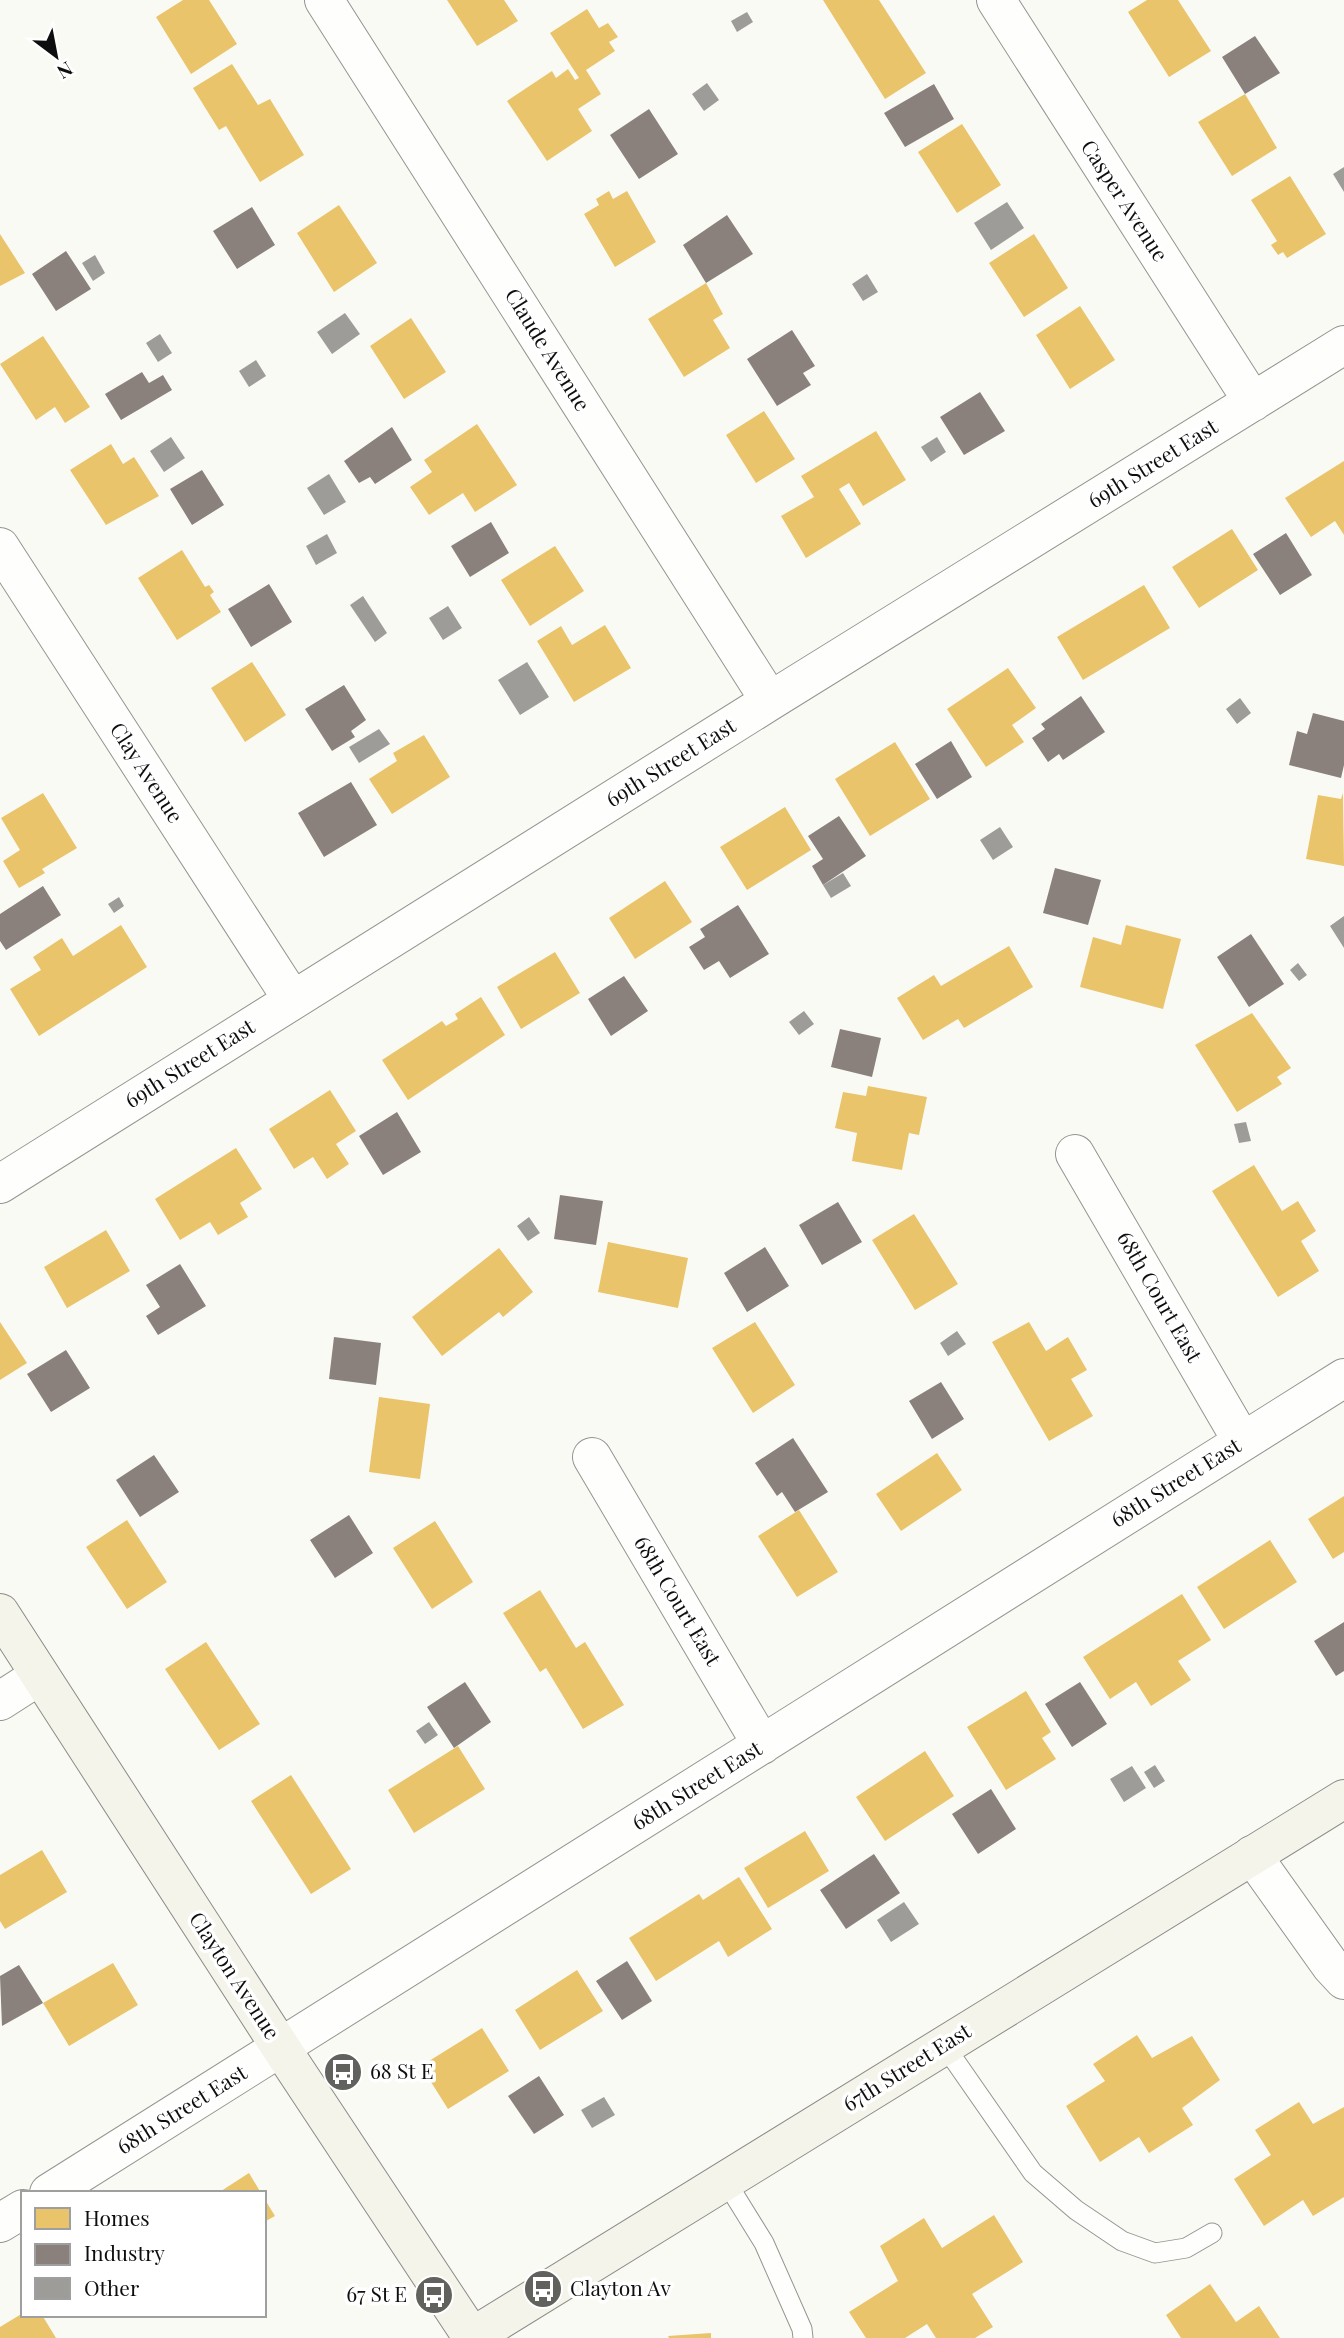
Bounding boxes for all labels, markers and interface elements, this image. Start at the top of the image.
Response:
north arrow [21,21,91,91]
text: N [53,57,78,86]
street label: Casper Avenue [1076,134,1176,266]
street label: Claude Avenue [500,282,598,416]
street label: 69th Street East [1082,411,1223,513]
street label: 69th Street East [600,710,741,812]
street label: Clay Avenue [105,716,191,828]
street label: 69th Street East [119,1011,260,1113]
street label: 68th Court East [1112,1225,1210,1367]
street label: 68th Street East [1105,1430,1246,1532]
street label: 68th Court East [629,1530,729,1671]
street label: 68th Street East [626,1733,767,1835]
street label: Clayton Avenue [184,1906,287,2044]
street label: 67th Street East [837,2016,976,2117]
bus stop icon: 68 St E [322,2051,364,2093]
place label: 68 St E [370,2056,433,2084]
street label: 68th Street East [111,2057,252,2159]
legend [21,2191,266,2317]
text: Homes [84,2203,150,2231]
text: Industry [84,2238,165,2266]
bus stop icon: Clayton Av [522,2268,564,2310]
text: Other [84,2273,140,2301]
place label: Clayton Av [570,2273,672,2301]
bus stop icon: 67 St E [413,2274,455,2316]
place label: 67 St E [346,2279,407,2307]

